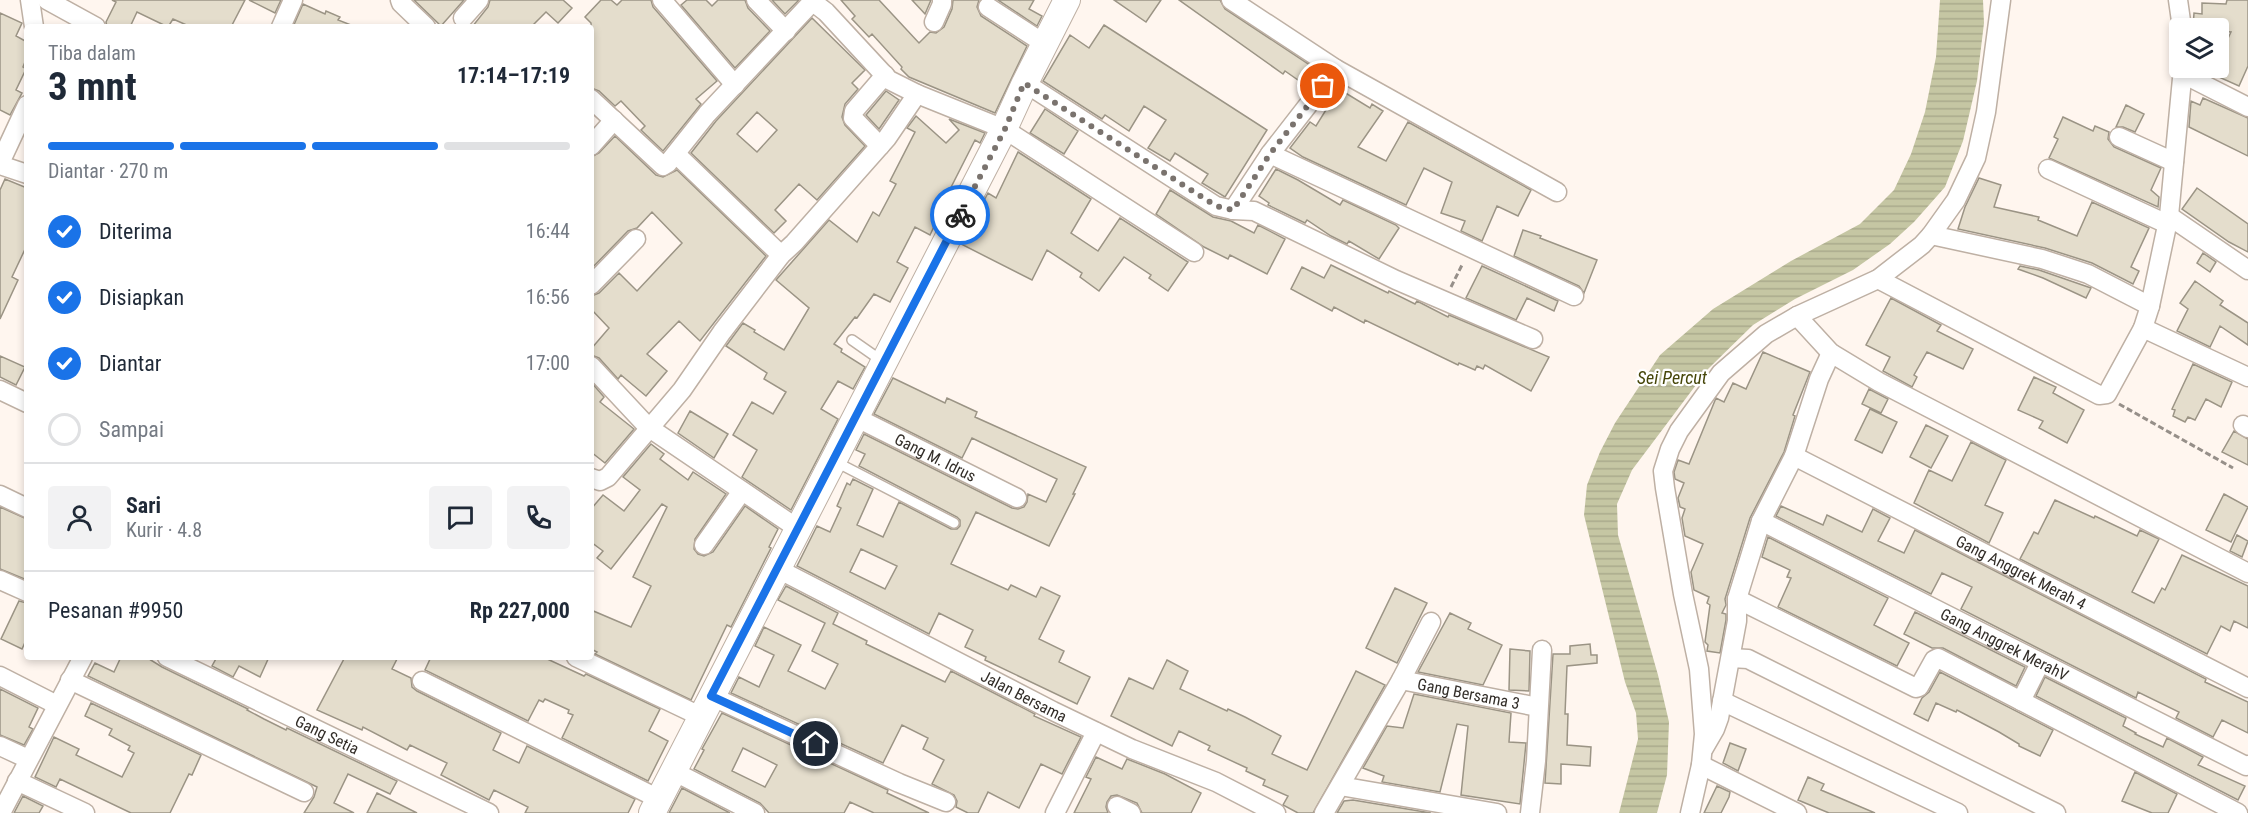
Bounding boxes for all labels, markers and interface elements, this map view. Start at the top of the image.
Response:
map controls [2169,18,2229,78]
button: layers [2169,18,2229,78]
text: Tiba dalam [48,41,136,65]
pin [1297,60,1348,111]
text: 17:14–17:19 [457,63,570,88]
text: 3 mnt [48,64,137,110]
icon: bag [1306,69,1339,102]
text: Diantar · 270 m [48,159,168,183]
courier [930,185,990,245]
icon: bike [944,199,977,232]
icon: check [48,215,81,248]
text: Diterima [99,219,172,244]
text: 16:44 [526,219,570,243]
icon: check [48,281,81,314]
text: Disiapkan [99,285,184,310]
text: 16:56 [526,285,570,309]
icon: check [48,347,81,380]
text: Diantar [99,351,162,376]
text: 17:00 [526,351,570,375]
water label: Sei Percut [1637,367,1708,388]
text: Sampai [99,417,164,442]
street label: Gang M. Idrus [892,429,979,486]
button: person [48,486,111,549]
button: chat [429,486,492,549]
button: phone [507,486,570,549]
text: Sari [126,493,161,518]
text: Kurir · 4.8 [126,518,202,542]
street label: Gang Anggrek Merah 4 [1953,531,2089,614]
text: Pesanan #9950 [48,598,183,623]
text: Rp 227,000 [470,598,570,623]
street label: Gang Anggrek MerahV [1937,604,2072,685]
street label: Jalan Bersama [978,666,1070,726]
street label: Gang Bersama 3 [1416,674,1521,713]
street label: Gang Setia [292,712,362,758]
pin [790,718,841,769]
icon: home [799,727,832,760]

